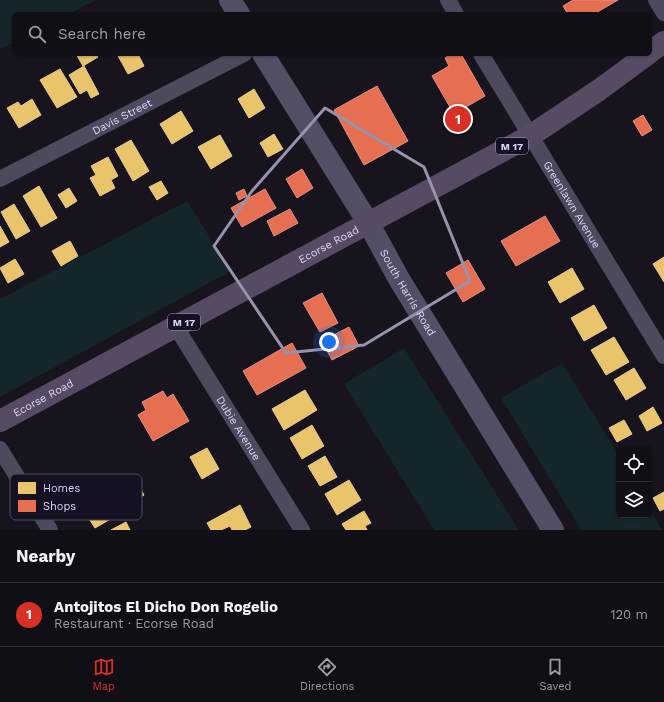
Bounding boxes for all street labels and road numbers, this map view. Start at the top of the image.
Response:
street label: Davis Street [90,96,155,138]
road number: M 17 [496,138,528,154]
street label: Greenlawn Avenue [540,159,603,251]
street label: Ecorse Road [296,223,361,266]
street label: South Harris Road [377,247,438,338]
road number: M 17 [168,314,200,330]
street label: Ecorse Road [11,377,76,420]
street label: Dubie Avenue [214,394,263,463]

